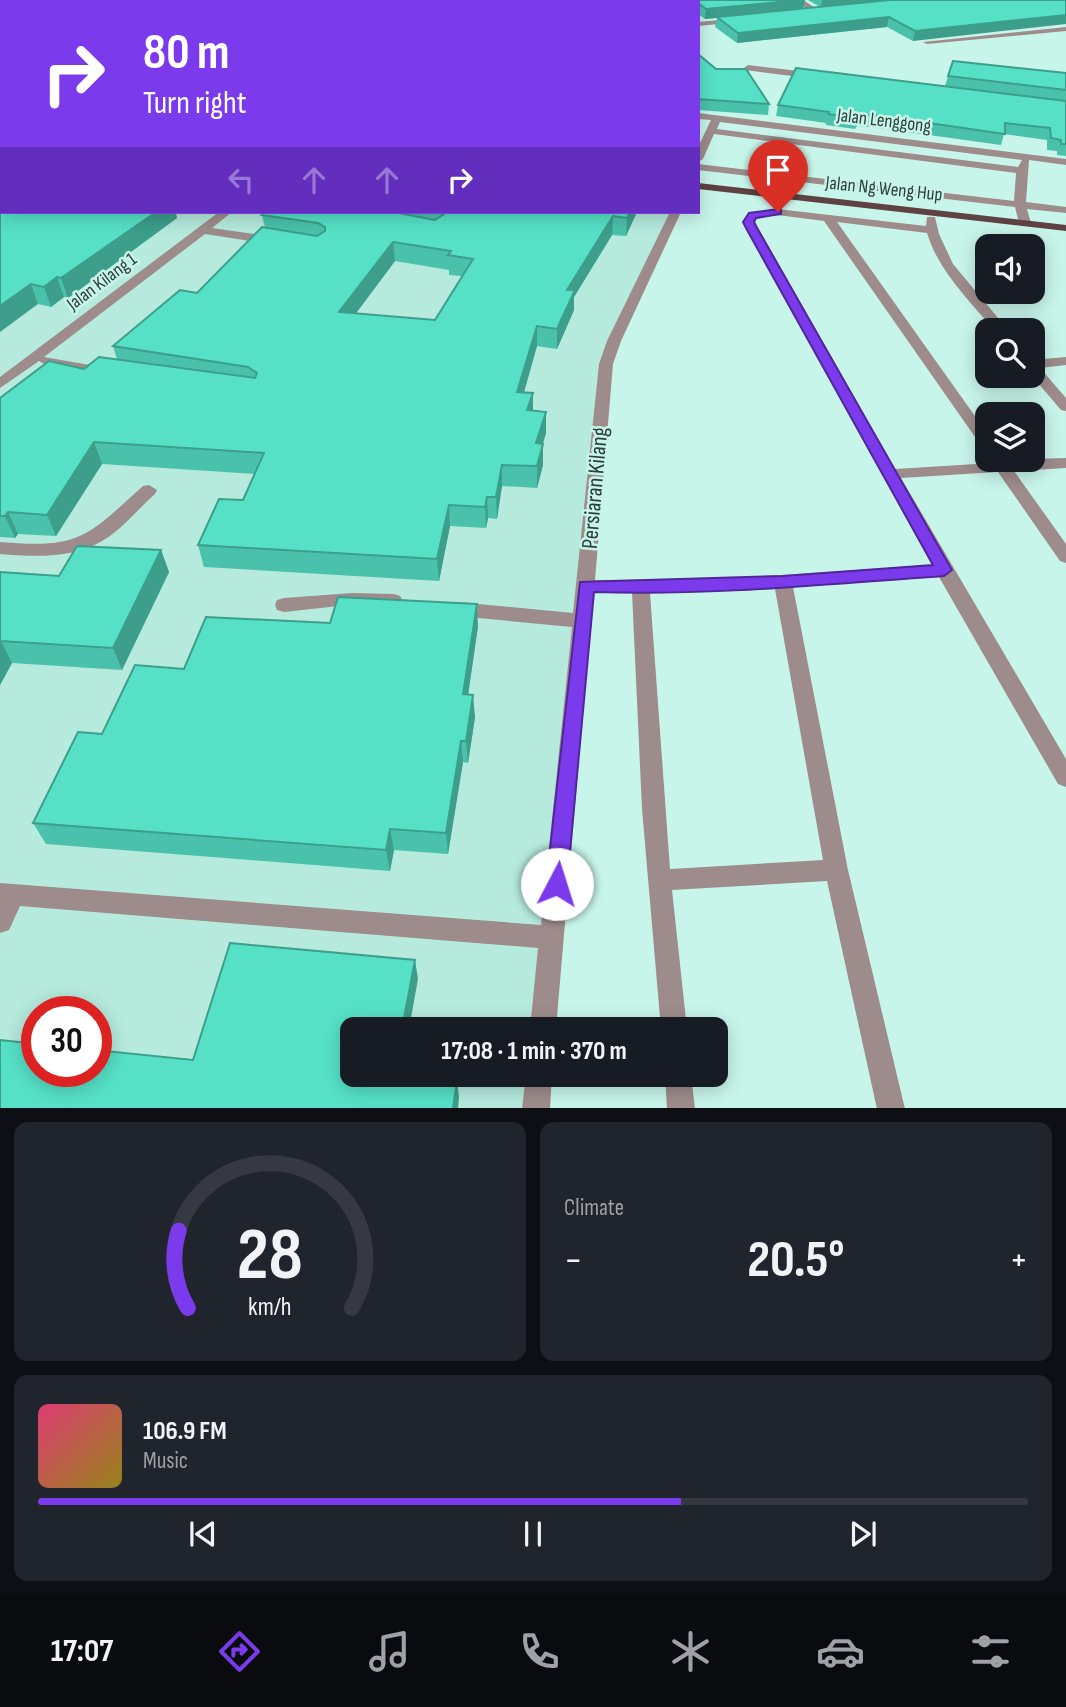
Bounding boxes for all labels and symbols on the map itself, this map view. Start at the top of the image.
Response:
street label: Jalan Lenggong [835,104,933,138]
pin [748,140,808,212]
street label: Jalan Ng Weng Hup [823,171,944,207]
street label: Jalan Kilang 1 [62,248,142,316]
street label: Persiaran Kilang [576,426,614,550]
position arrow [520,847,594,921]
speed limit sign: 30 [21,996,112,1087]

